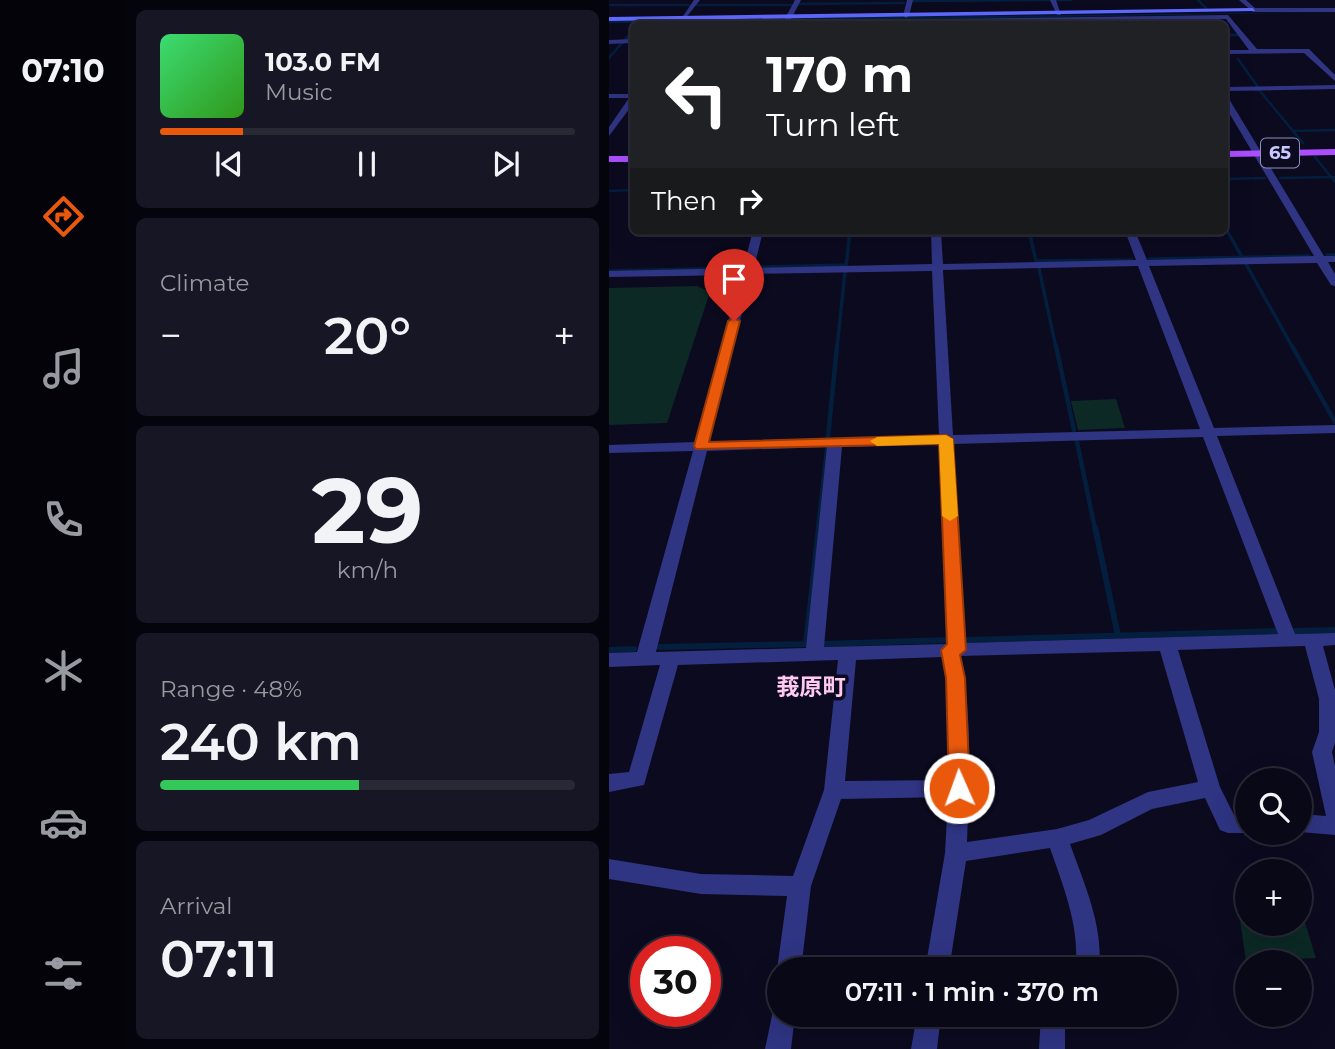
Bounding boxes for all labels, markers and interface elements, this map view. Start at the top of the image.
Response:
text: 170 m [766,45,913,104]
text: 103.0 FM [265,46,381,78]
icon: left [651,49,742,140]
text: 07:10 [21,51,105,90]
text: Music [265,78,333,106]
text: Turn left [766,105,900,144]
road number: 65 [1261,138,1299,168]
icon: previous [210,145,248,183]
icon: pause [348,145,386,183]
icon: next [487,145,525,183]
icon: right [731,182,769,220]
text: Then [651,185,717,217]
icon: directions [39,192,88,241]
pin [704,249,764,321]
icon: arrive [715,260,753,298]
text: Climate [160,269,249,297]
text: 20° [324,304,411,367]
text: − [160,312,182,359]
text: + [553,312,575,359]
icon: music [39,344,88,393]
text: 29 [312,455,423,566]
icon: phone [39,495,88,544]
text: km/h [337,556,398,584]
icon: climate [39,646,88,695]
district label: 莪原町 [777,673,846,701]
text: Range · 48% [160,675,302,703]
text: 240 km [160,710,362,773]
position arrow [922,751,996,825]
map controls [1235,768,1312,1027]
button: search [1235,768,1312,845]
icon: car [39,798,88,847]
button: + [1235,859,1312,936]
text: Arrival [160,892,233,920]
text: 07:11 [160,927,278,990]
speed limit sign: 30 [630,936,721,1027]
icon: filters [39,949,88,998]
button: − [1235,950,1312,1027]
text: 07:11 · 1 min · 370 m [845,976,1099,1008]

